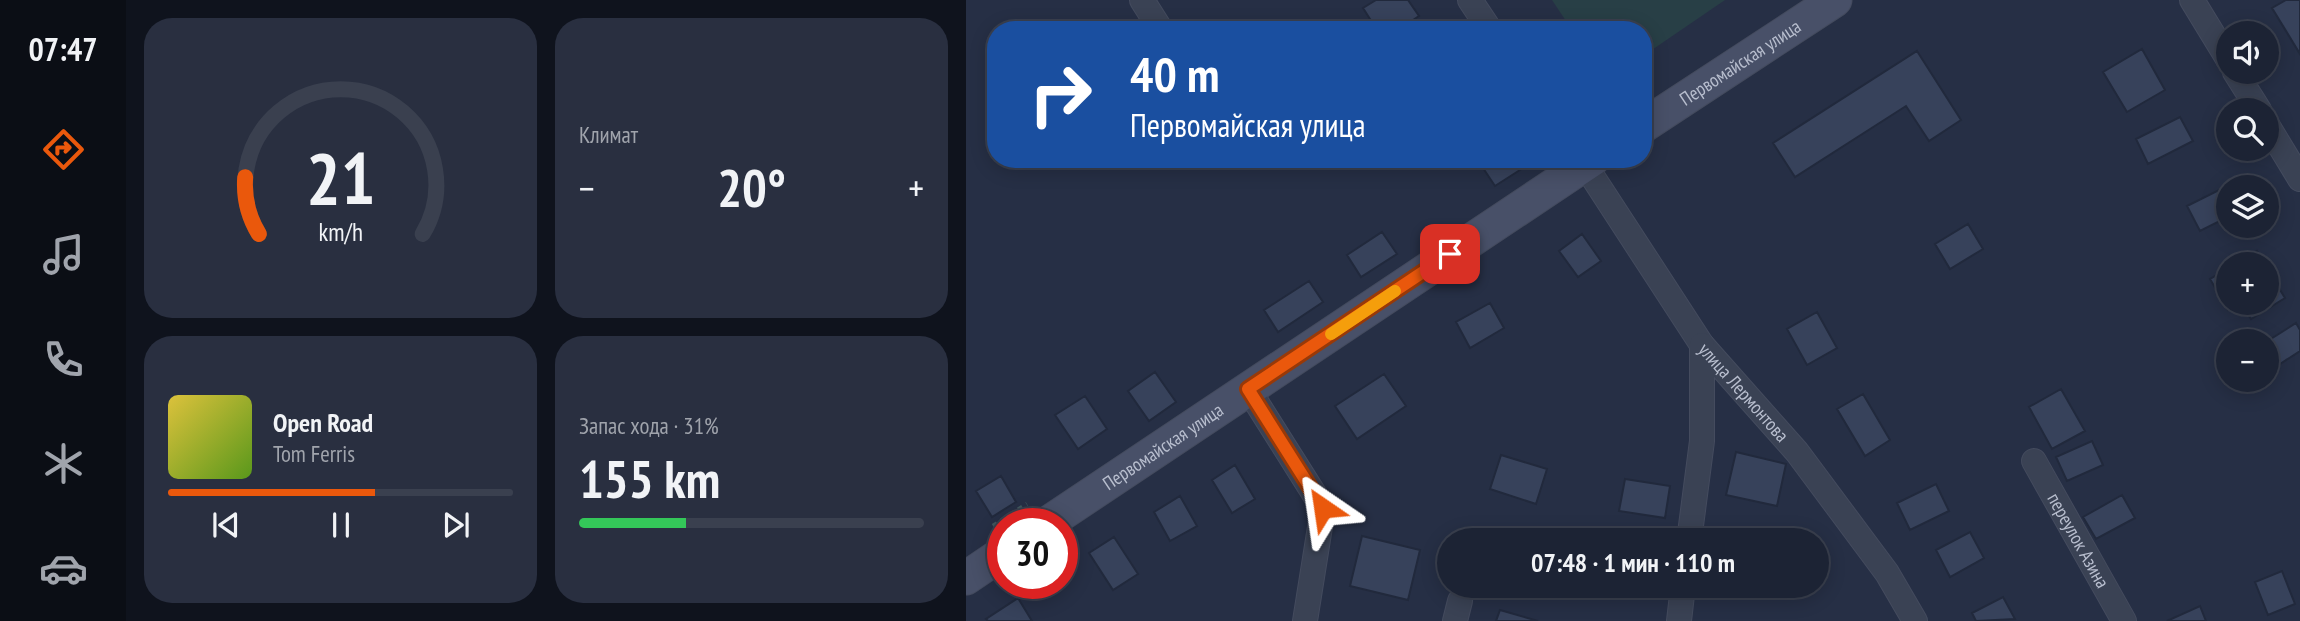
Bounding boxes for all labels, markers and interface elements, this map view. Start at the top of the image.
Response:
street label: Первомайская улица [1675,14,1805,111]
map controls [2216,21,2279,392]
button: sound [2216,21,2279,84]
text: 07:47 [28,28,98,70]
text: 40 m [1130,42,1219,106]
icon: right [1015,49,1106,140]
button: search [2216,98,2279,161]
text: Первомайская улица [1130,104,1365,146]
text: Климат [579,120,638,149]
icon: directions [39,125,88,174]
text: 21 [306,130,375,224]
text: 20° [717,154,786,221]
text: − [579,163,595,212]
text: + [908,163,924,212]
button: layers [2216,175,2279,238]
text: km/h [318,216,363,248]
pin [1420,224,1480,284]
icon: music [39,230,88,279]
icon: arrive [1431,235,1469,273]
button: + [2216,252,2279,315]
button: − [2216,329,2279,392]
icon: phone [39,335,88,384]
street label: улица Лермонтова [1694,338,1794,447]
street label: Первомайская улица [1098,398,1228,495]
text: Open Road [273,406,373,439]
text: Запас хода · 31% [579,411,719,440]
icon: climate [39,439,88,488]
text: Tom Ferris [273,439,355,468]
text: 155 km [579,445,720,512]
position arrow [1286,471,1360,545]
street label: переулок Азина [2042,488,2115,592]
icon: previous [207,506,245,544]
icon: pause [322,506,360,544]
icon: next [437,506,475,544]
speed limit sign: 30 [987,508,1078,599]
icon: car [39,544,88,593]
text: 07:48 · 1 мин · 110 m [1531,546,1735,579]

